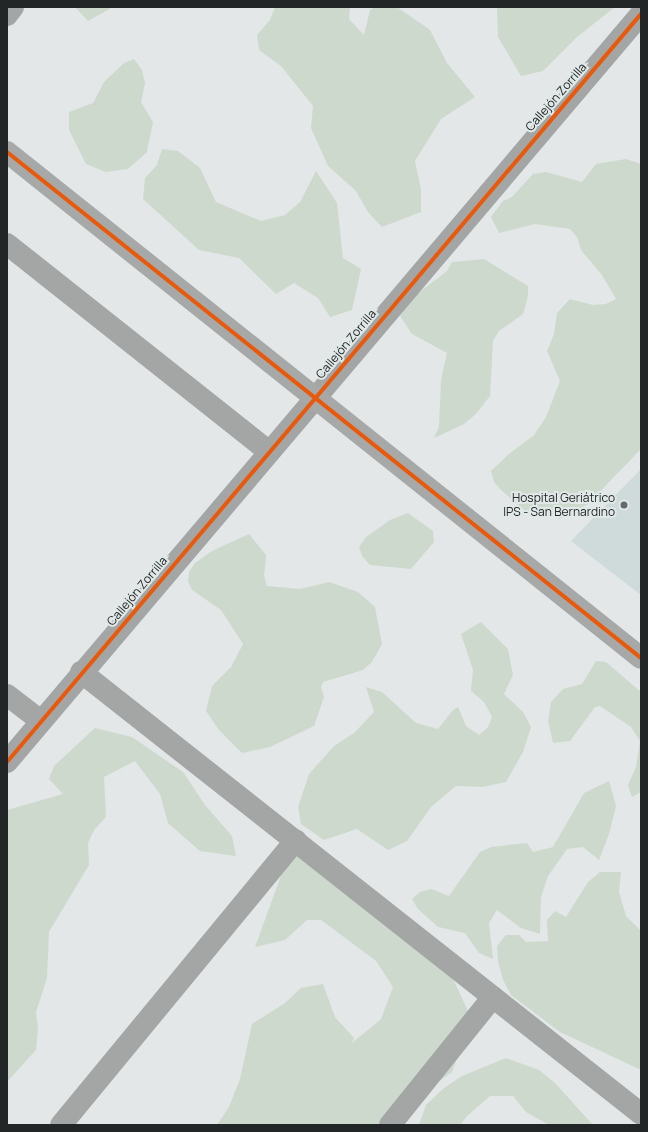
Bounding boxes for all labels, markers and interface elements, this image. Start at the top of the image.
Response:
street label: Callejón Zorrilla [522,60,590,134]
street label: Callejón Zorrilla [313,307,379,381]
place label: Hospital Geriátrico IPS - San Bernardino [503,491,615,519]
marker: Hospital Geriátrico IPS - San Bernardino [618,499,630,511]
street label: Callejón Zorrilla [104,554,170,628]

